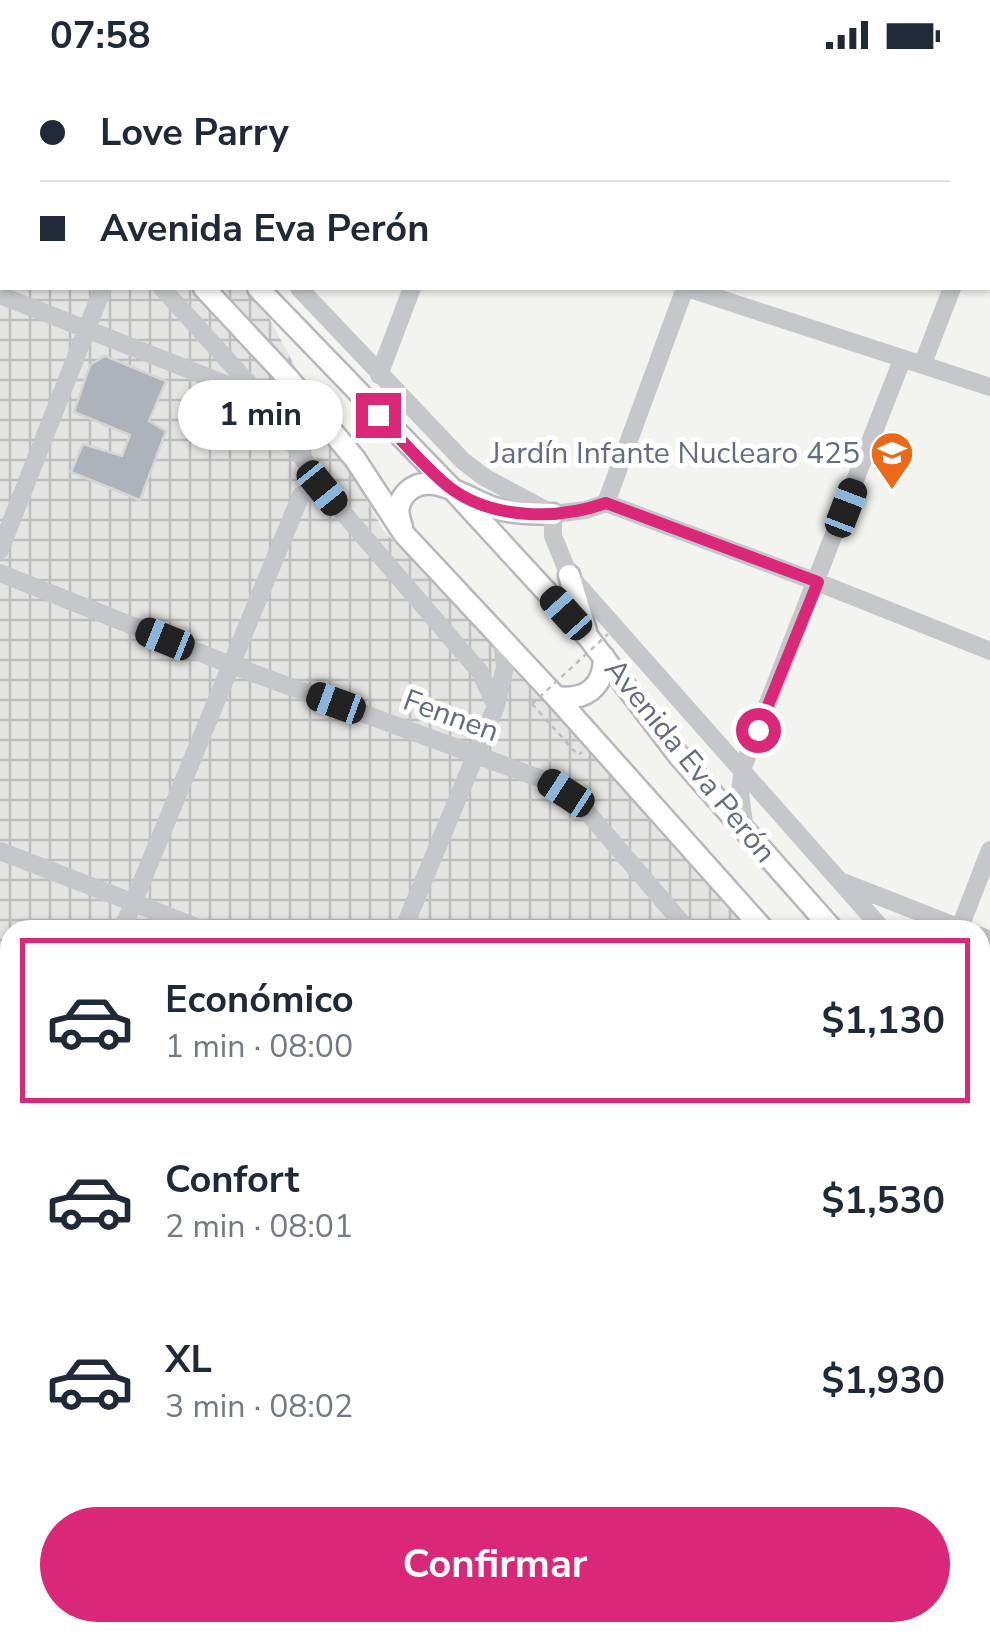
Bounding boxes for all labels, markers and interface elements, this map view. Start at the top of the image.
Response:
text: 07:58 [50,10,151,61]
text: Love Parry [100,107,289,158]
text: Avenida Eva Perón [100,203,429,254]
callout: 1 min [178,380,343,450]
text: 1 min [219,393,302,436]
route end [356,393,401,438]
school or university icon: Jardín Infante Nuclearo 425 [869,430,915,491]
place label: Jardín Infante Nuclearo 425 [490,433,860,474]
car [291,455,353,521]
car [821,475,871,541]
car [535,581,597,645]
car [132,614,198,664]
street label: Avenida Eva Perón [595,650,785,872]
car [303,679,369,727]
street label: Fennen [398,680,504,752]
route start [736,708,781,753]
car [533,764,599,822]
text: Económico [165,974,354,1025]
icon: car [45,976,135,1066]
text: $1,130 [822,995,945,1046]
text: 1 min · 08:00 [165,1025,353,1068]
text: Confort [165,1154,299,1205]
icon: car [45,1156,135,1246]
text: $1,530 [822,1175,945,1226]
text: 2 min · 08:01 [165,1205,353,1248]
text: XL [165,1334,212,1385]
icon: car [45,1336,135,1426]
text: $1,930 [822,1355,945,1406]
text: 3 min · 08:02 [165,1385,353,1428]
button: Confirmar [40,1507,950,1622]

